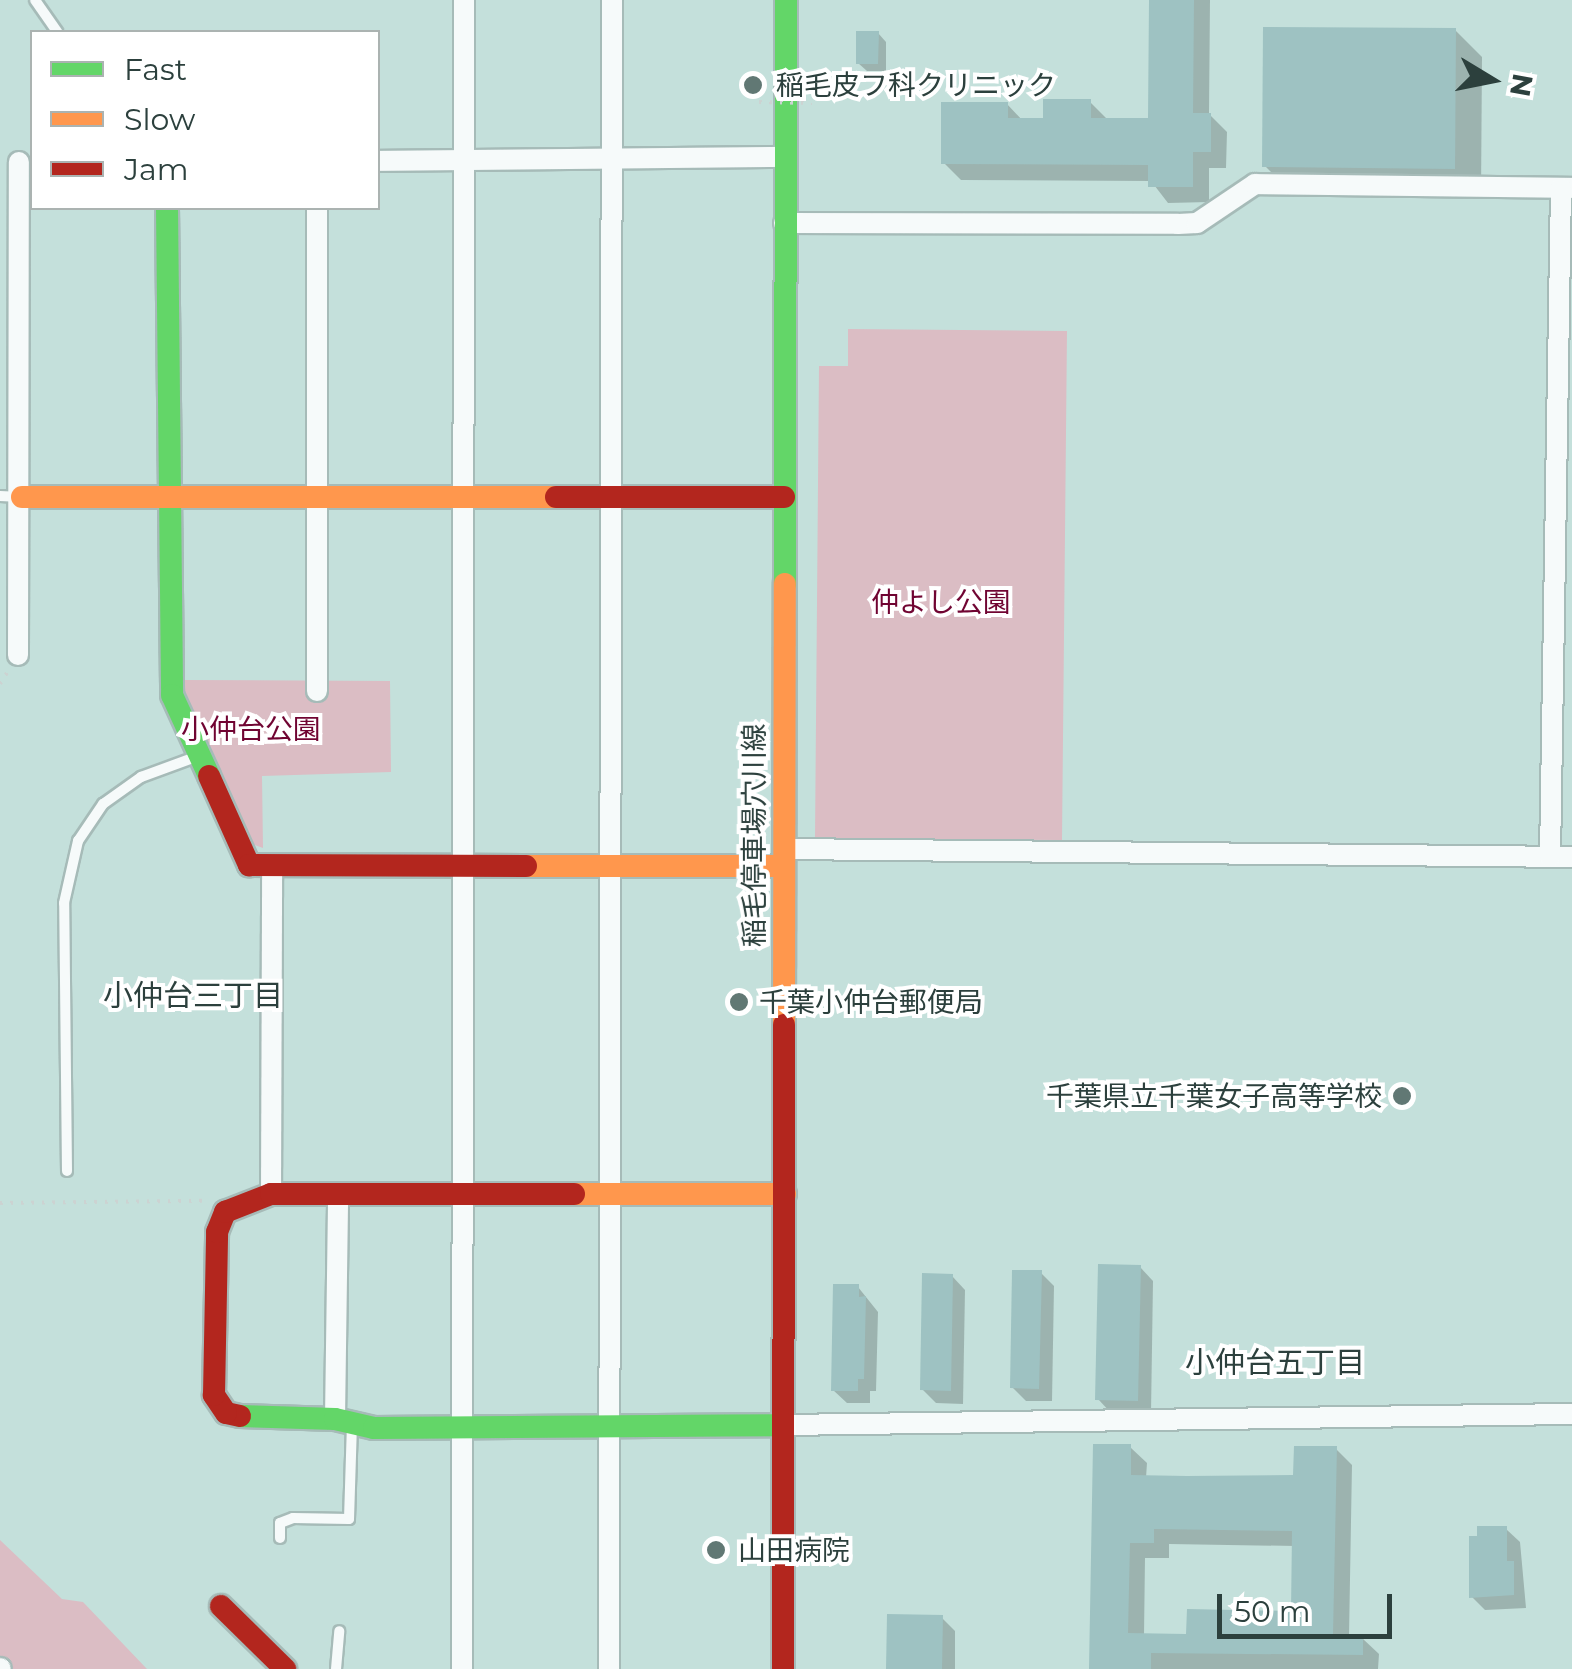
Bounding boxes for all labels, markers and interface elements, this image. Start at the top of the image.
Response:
legend [30,30,380,210]
north arrow [1442,30,1542,130]
text: Fast [124,51,187,88]
place label: 稲毛皮フ科クリニック [776,68,1056,102]
text: N [1503,71,1540,99]
marker: 稲毛皮フ科クリニック [740,72,766,98]
text: Slow [124,101,195,138]
text: Jam [124,151,189,188]
park label: 仲よし公園 [871,585,1011,619]
park label: 小仲台公園 [181,712,321,746]
street label: 稲毛停車場穴川線 [737,723,771,947]
district label: 小仲台三丁目 [103,978,283,1014]
place label: 千葉小仲台郵便局 [759,985,983,1019]
marker: 千葉小仲台郵便局 [728,991,750,1013]
place label: 千葉県立千葉女子高等学校 [1046,1079,1382,1113]
marker: 千葉県立千葉女子高等学校 [1391,1085,1413,1107]
district label: 小仲台五丁目 [1185,1345,1365,1381]
place label: 山田病院 [738,1533,850,1567]
marker: 山田病院 [703,1537,729,1563]
scale bar [1222,1574,1397,1636]
text: 50 m [1234,1593,1311,1630]

